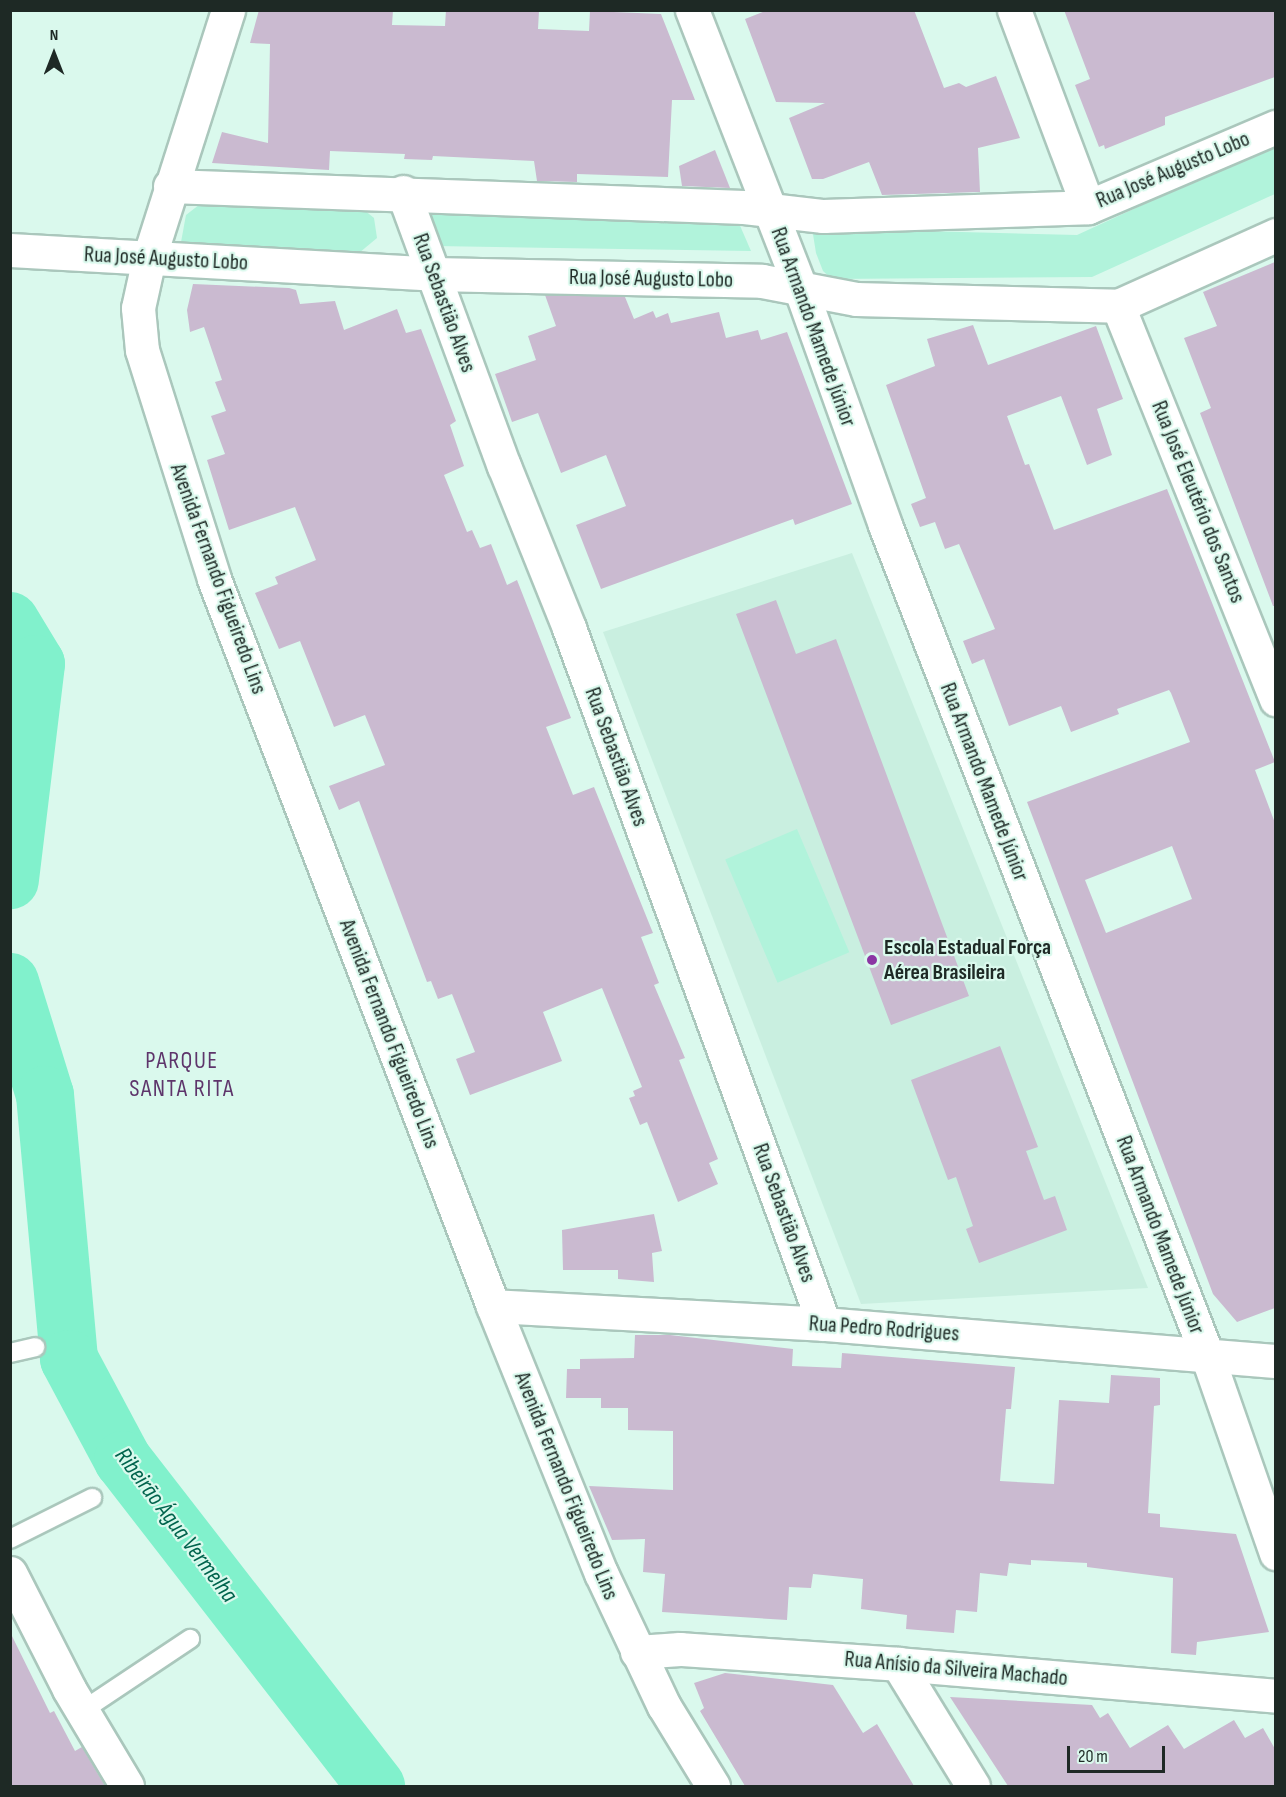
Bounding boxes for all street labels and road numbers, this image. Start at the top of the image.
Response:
street label: Rua José Augusto Lobo [1092,126,1254,214]
street label: Rua Armando Mamede Júnior [765,224,861,430]
street label: Rua Sebastião Alves [407,230,481,376]
street label: Rua José Augusto Lobo [83,242,249,276]
street label: Rua José Augusto Lobo [569,264,733,294]
street label: Rua José Eleutério dos Santos [1145,397,1251,607]
street label: Avenida Fernando Figueiredo Lins [164,460,272,698]
street label: Rua Armando Mamede Júnior [934,679,1034,885]
street label: Rua Sebastião Alves [579,684,653,830]
street label: Avenida Fernando Figueiredo Lins [333,916,445,1152]
street label: Rua Armando Mamede Júnior [1110,1132,1210,1338]
street label: Rua Sebastião Alves [747,1140,821,1286]
street label: Rua Pedro Rodrigues [808,1311,960,1347]
street label: Avenida Fernando Figueiredo Lins [508,1368,624,1604]
street label: Rua Anísio da Silveira Machado [843,1646,1069,1692]

